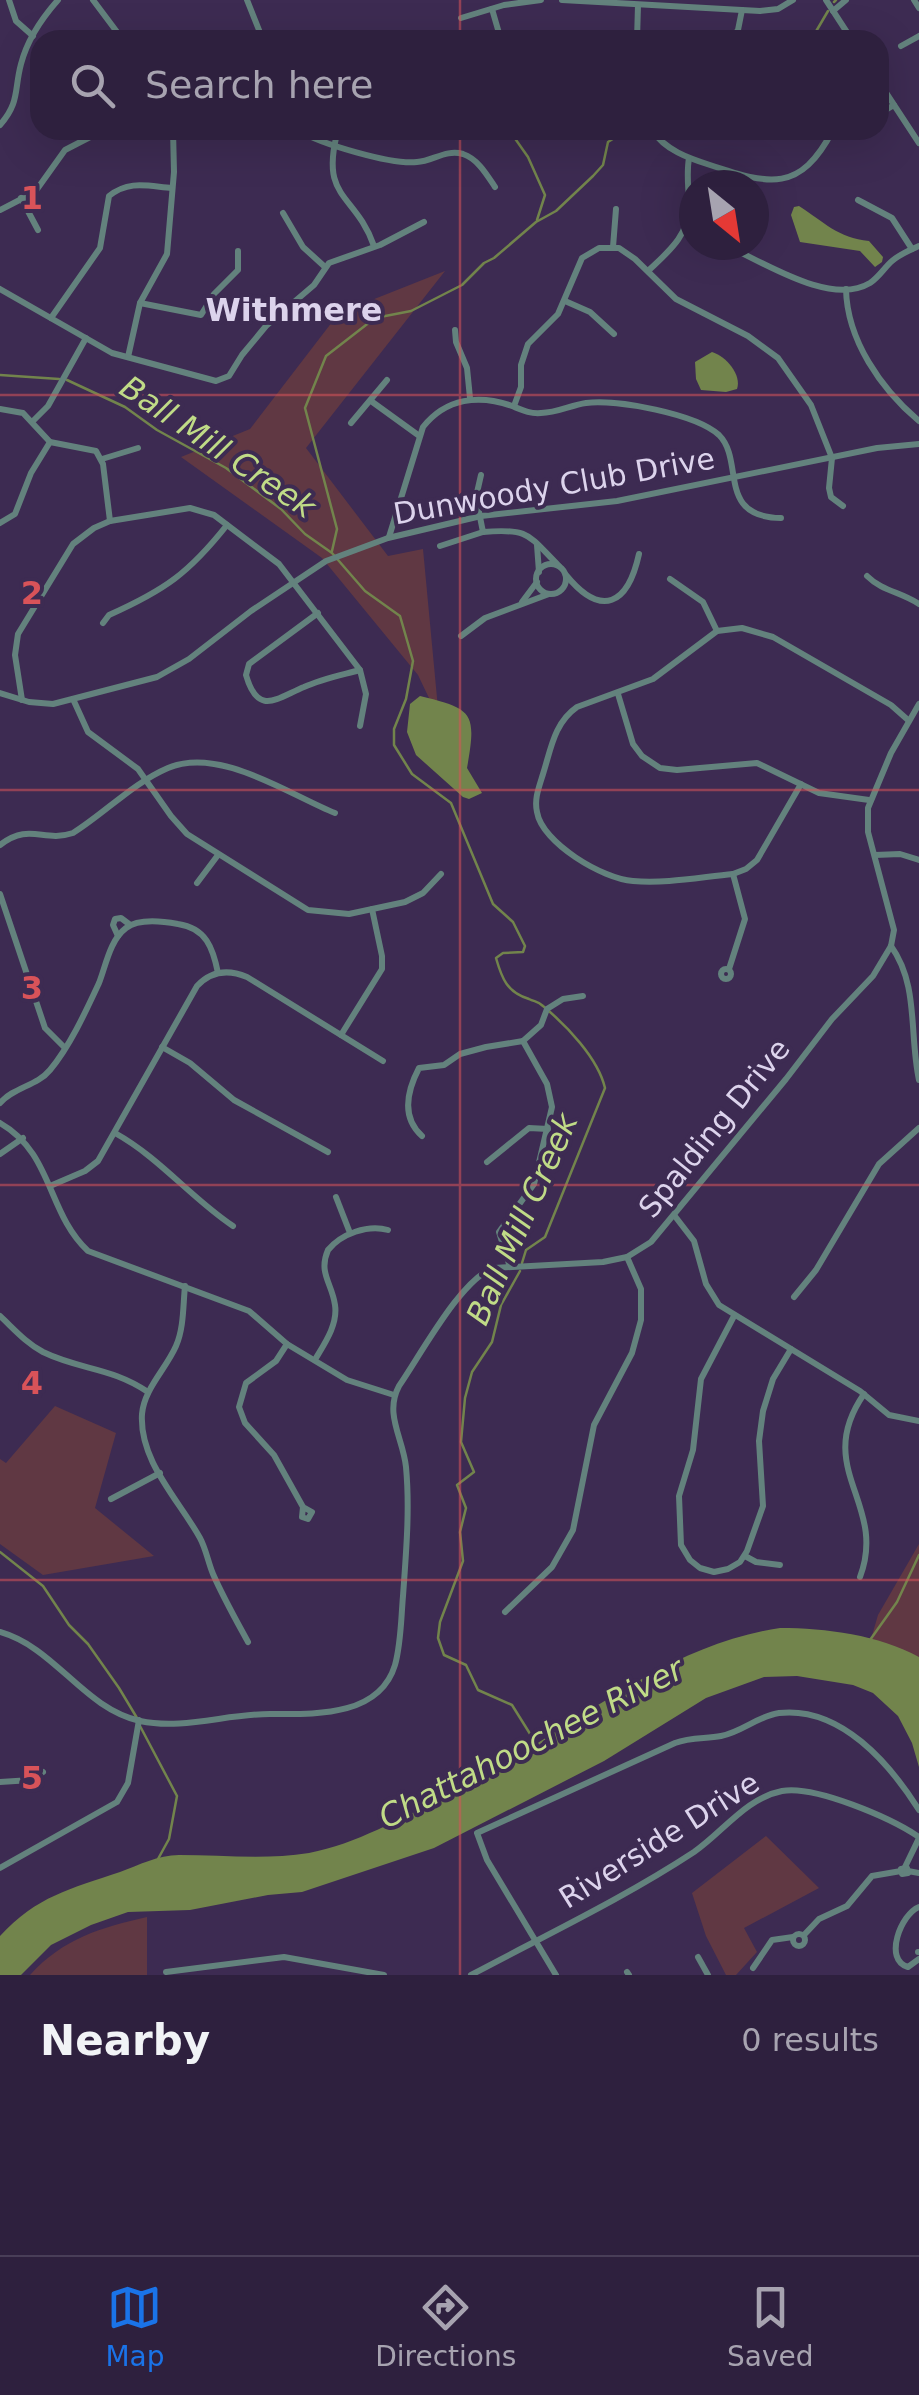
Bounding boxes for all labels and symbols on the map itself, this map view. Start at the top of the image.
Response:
north arrow [679,170,769,260]
text: 1 [21,179,43,217]
district label: Withmere [206,291,382,329]
water label: Ball Mill Creek [113,368,324,527]
street label: Dunwoody Club Drive [391,440,717,532]
text: 2 [21,574,43,612]
text: 3 [21,969,43,1007]
street label: Spalding Drive [631,1032,797,1224]
water label: Ball Mill Creek [458,1106,586,1331]
text: 4 [21,1364,43,1402]
water label: Chattahoochee River [372,1649,691,1836]
text: 5 [21,1759,43,1797]
street label: Riverside Drive [553,1765,765,1915]

